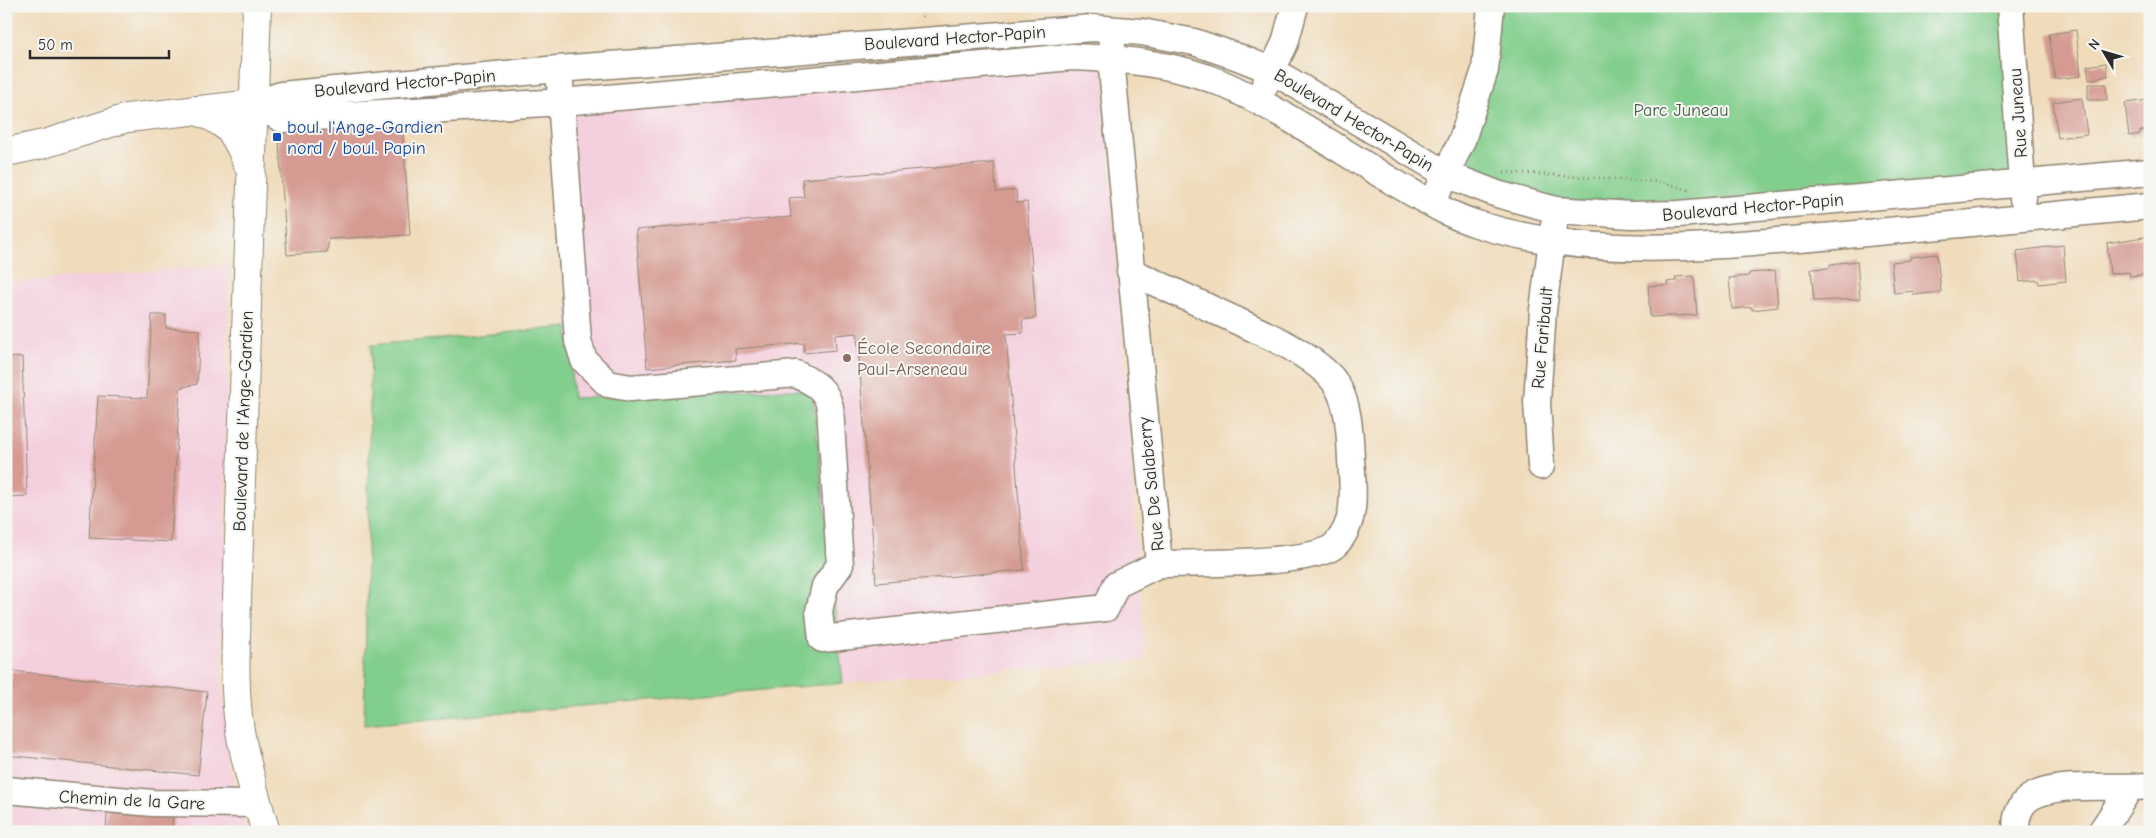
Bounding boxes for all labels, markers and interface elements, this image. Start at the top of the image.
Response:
street label: Boulevard Hector-Papin [863,22,1047,55]
scale bar [30,28,169,60]
north arrow [2078,28,2128,78]
text: N [2085,35,2104,53]
text: 50 m [38,36,73,54]
street label: Boulevard Hector-Papin [313,65,497,102]
street label: Boulevard Hector-Papin [1270,65,1437,176]
street label: Rue Juneau [2005,67,2032,159]
park label: Parc Juneau [1634,100,1728,121]
place label: boul. l'Ange-Gardien nord / boul. Papin [287,117,443,159]
marker: boul. l'Ange-Gardien nord / boul. Papin [271,131,283,143]
street label: Boulevard Hector-Papin [1661,189,1845,226]
street label: Rue Faribault [1528,285,1557,390]
street label: Boulevard de l'Ange-Gardien [229,310,258,532]
place label: École Secondaire Paul-Arseneau [857,337,991,380]
marker: École Secondaire Paul-Arseneau [841,352,853,364]
street label: Rue De Salaberry [1134,415,1169,552]
street label: Chemin de la Gare [58,786,206,815]

